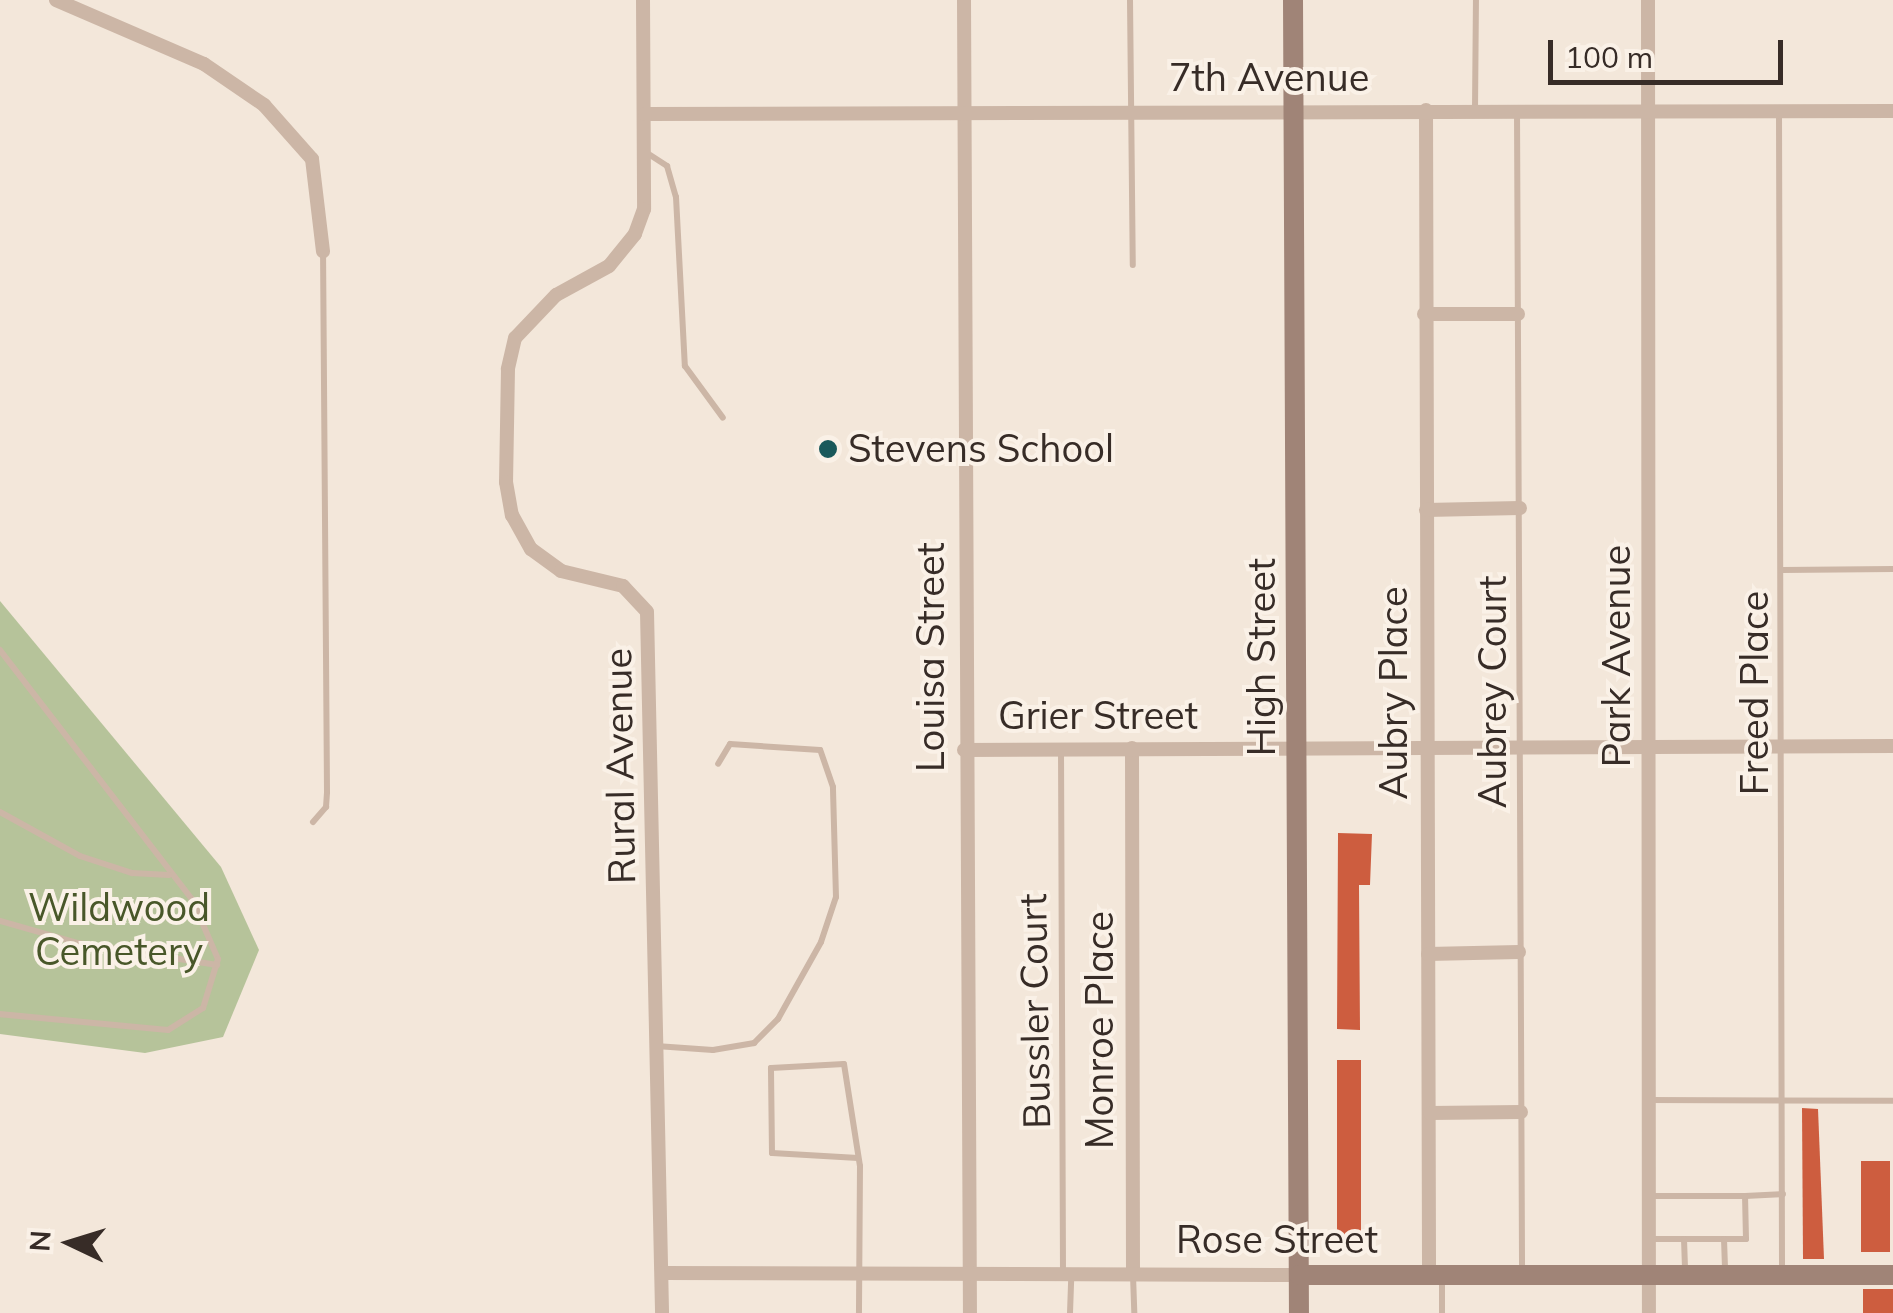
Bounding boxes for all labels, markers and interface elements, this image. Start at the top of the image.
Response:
scale bar [1553,20,1788,82]
text: 100 m [1565,38,1653,76]
street label: 7th Avenue [1169,55,1369,101]
place label: Stevens School [848,426,1114,472]
marker: Stevens School [817,438,839,460]
street label: Louisa Street [908,542,954,772]
street label: Park Avenue [1594,545,1640,767]
street label: High Street [1239,558,1285,756]
street label: Aubrey Court [1470,575,1516,809]
street label: Aubry Place [1371,586,1417,800]
street label: Freed Place [1732,591,1778,795]
street label: Rural Avenue [595,648,645,884]
street label: Grier Street [998,693,1198,739]
park label: Wildwood Cemetery [28,885,210,974]
street label: Bussler Court [1010,893,1060,1129]
street label: Monroe Place [1077,911,1123,1149]
north arrow [20,1193,120,1293]
street label: Rose Street [1176,1217,1378,1263]
text: N [21,1229,58,1253]

